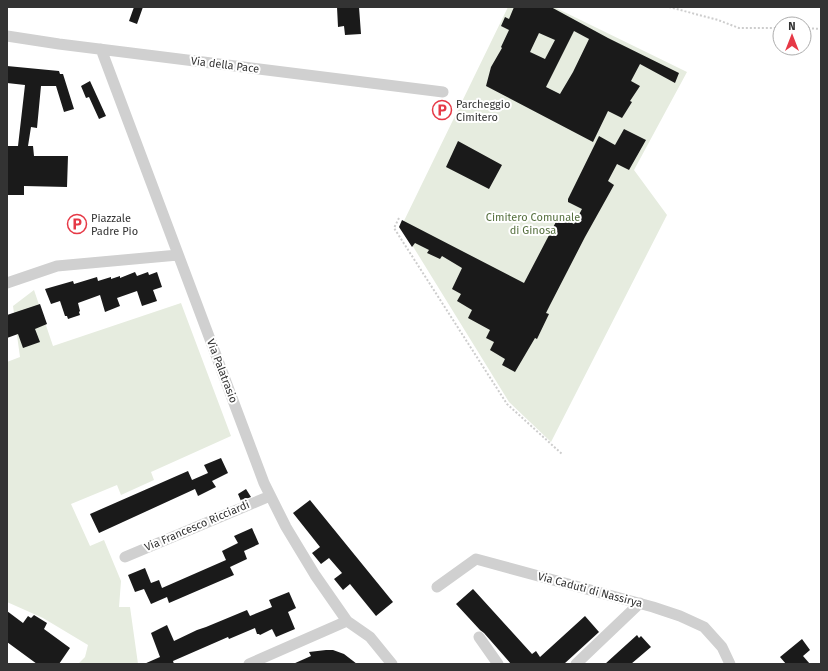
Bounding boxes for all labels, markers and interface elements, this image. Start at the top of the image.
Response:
north arrow [772,16,812,56]
text: N [788,20,796,33]
street label: Via della Pace [190,54,260,76]
place label: Parcheggio Cimitero [456,98,510,124]
parking icon: Parcheggio Cimitero [431,99,453,121]
park label: Cimitero Comunale di Ginosa [486,211,580,237]
place label: Piazzale Padre Pio [91,212,138,238]
parking icon: Piazzale Padre Pio [66,213,88,235]
street label: Via Palatrasio [204,337,240,405]
street label: Via Francesco Ricciardi [143,498,251,554]
street label: Via Caduti di Nassirya [536,570,644,610]

